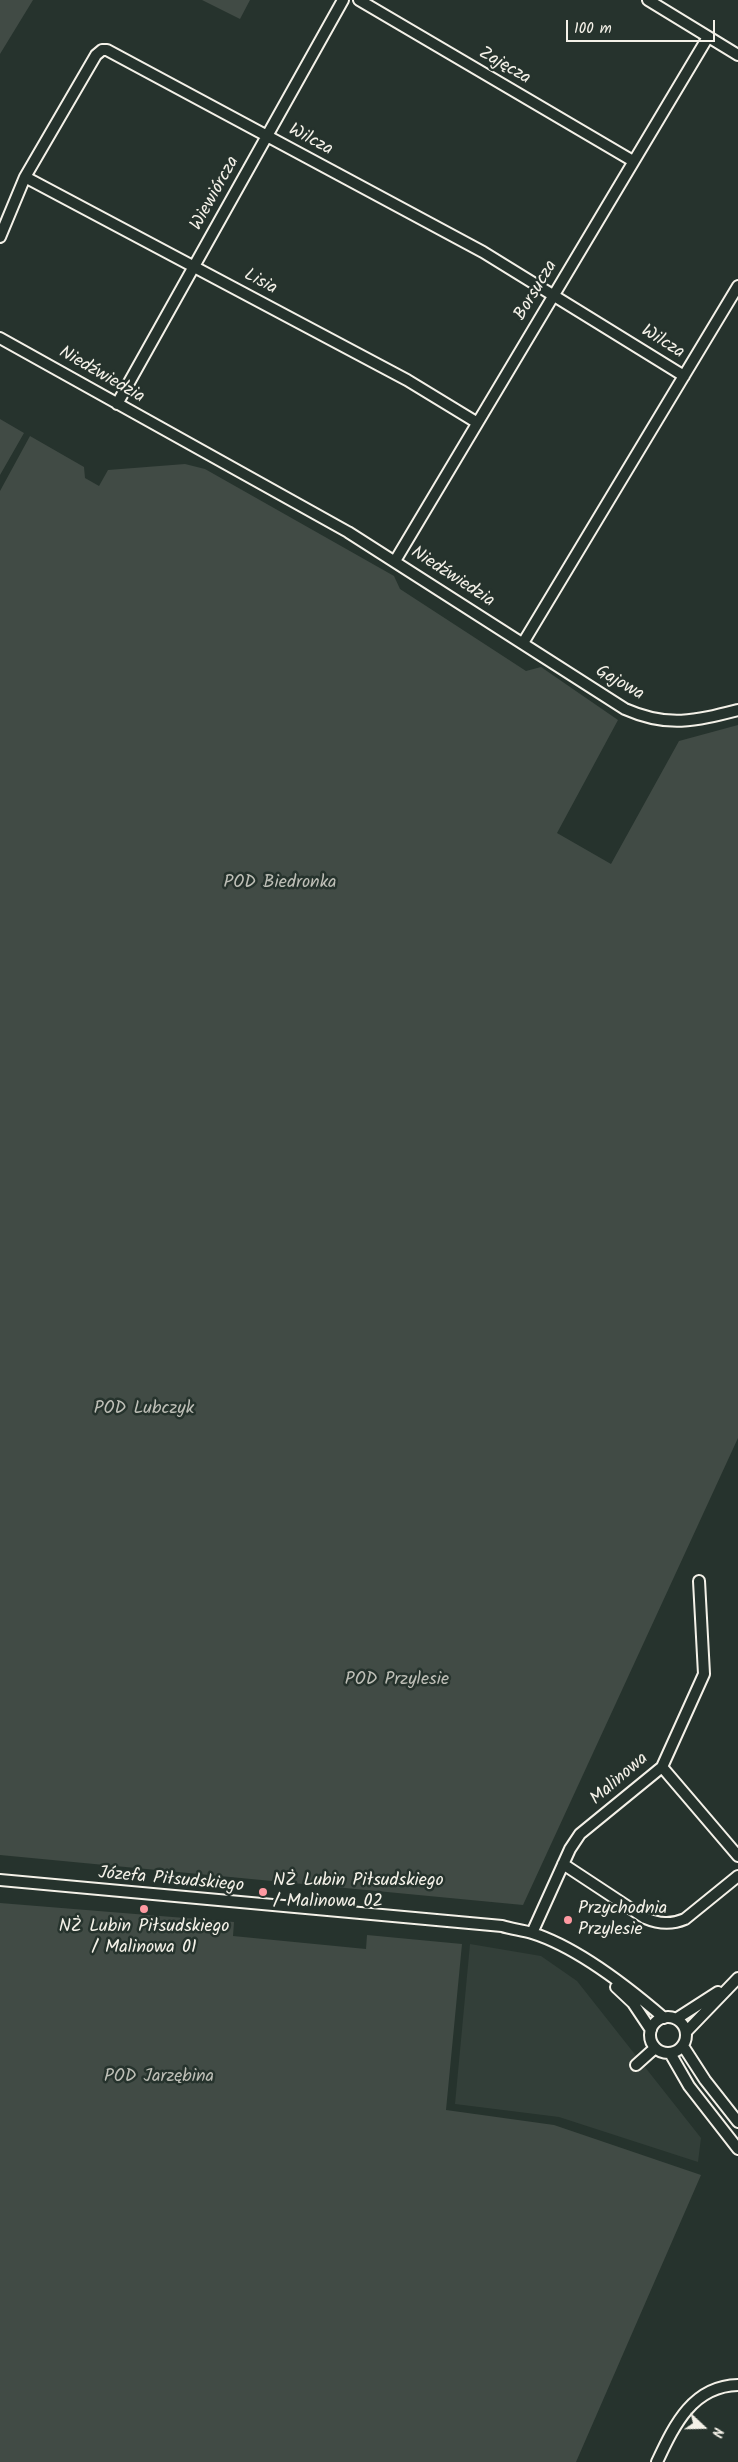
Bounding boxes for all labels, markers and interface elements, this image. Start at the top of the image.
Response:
scale bar [568,10,717,42]
text: 100 m [574,17,612,41]
street label: Zajęcza [474,44,534,90]
street label: Wilcza [284,120,336,162]
street label: Wiewiórcza [187,153,245,235]
street label: Borsucza [511,257,563,325]
street label: Lisia [240,265,280,301]
street label: Wilcza [636,321,688,365]
street label: Niedźwiedzia [54,343,148,409]
street label: Niedźwiedzia [406,543,498,613]
street label: Gajowa [591,661,647,707]
park label: POD Biedronka [223,873,337,895]
park label: POD Lubczyk [94,1399,194,1421]
park label: POD Przylesie [345,1670,449,1692]
street label: Malinowa [587,1749,653,1811]
street label: Józefa Piłsudskiego [97,1864,245,1898]
place label: NŻ Lubin Piłsudskiego / Malinowa 02 [273,1871,444,1914]
marker: NŻ Lubin Piłsudskiego / Malinowa 02 [257,1886,269,1898]
place label: Przychodnia Przylesie [578,1899,667,1942]
marker: NŻ Lubin Piłsudskiego / Malinowa 01 [138,1903,150,1915]
marker: Przychodnia Przylesie [562,1914,574,1926]
place label: NŻ Lubin Piłsudskiego / Malinowa 01 [59,1917,229,1960]
park label: POD Jarzębina [104,2067,214,2089]
north arrow [678,2402,728,2452]
text: N [705,2424,729,2440]

